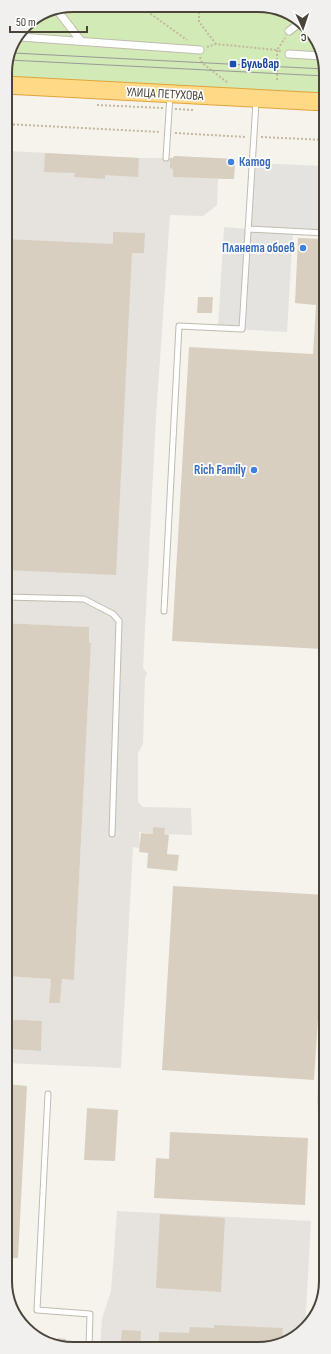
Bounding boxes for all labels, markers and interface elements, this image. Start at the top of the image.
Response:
scale bar [10,8,87,34]
north arrow [283,8,323,48]
text: 50 m [16,15,36,30]
text: С [300,31,307,44]
place label: Бульвар [241,56,279,72]
marker: Бульвар [228,59,238,69]
street label: УЛИЦА ПЕТУХОВА [126,84,204,104]
place label: Катод [239,154,271,170]
marker: Катод [226,157,236,167]
place label: Планета обоев [222,240,295,256]
marker: Планета обоев [298,243,308,253]
place label: Rich Family [194,462,247,478]
marker: Rich Family [249,465,259,475]

